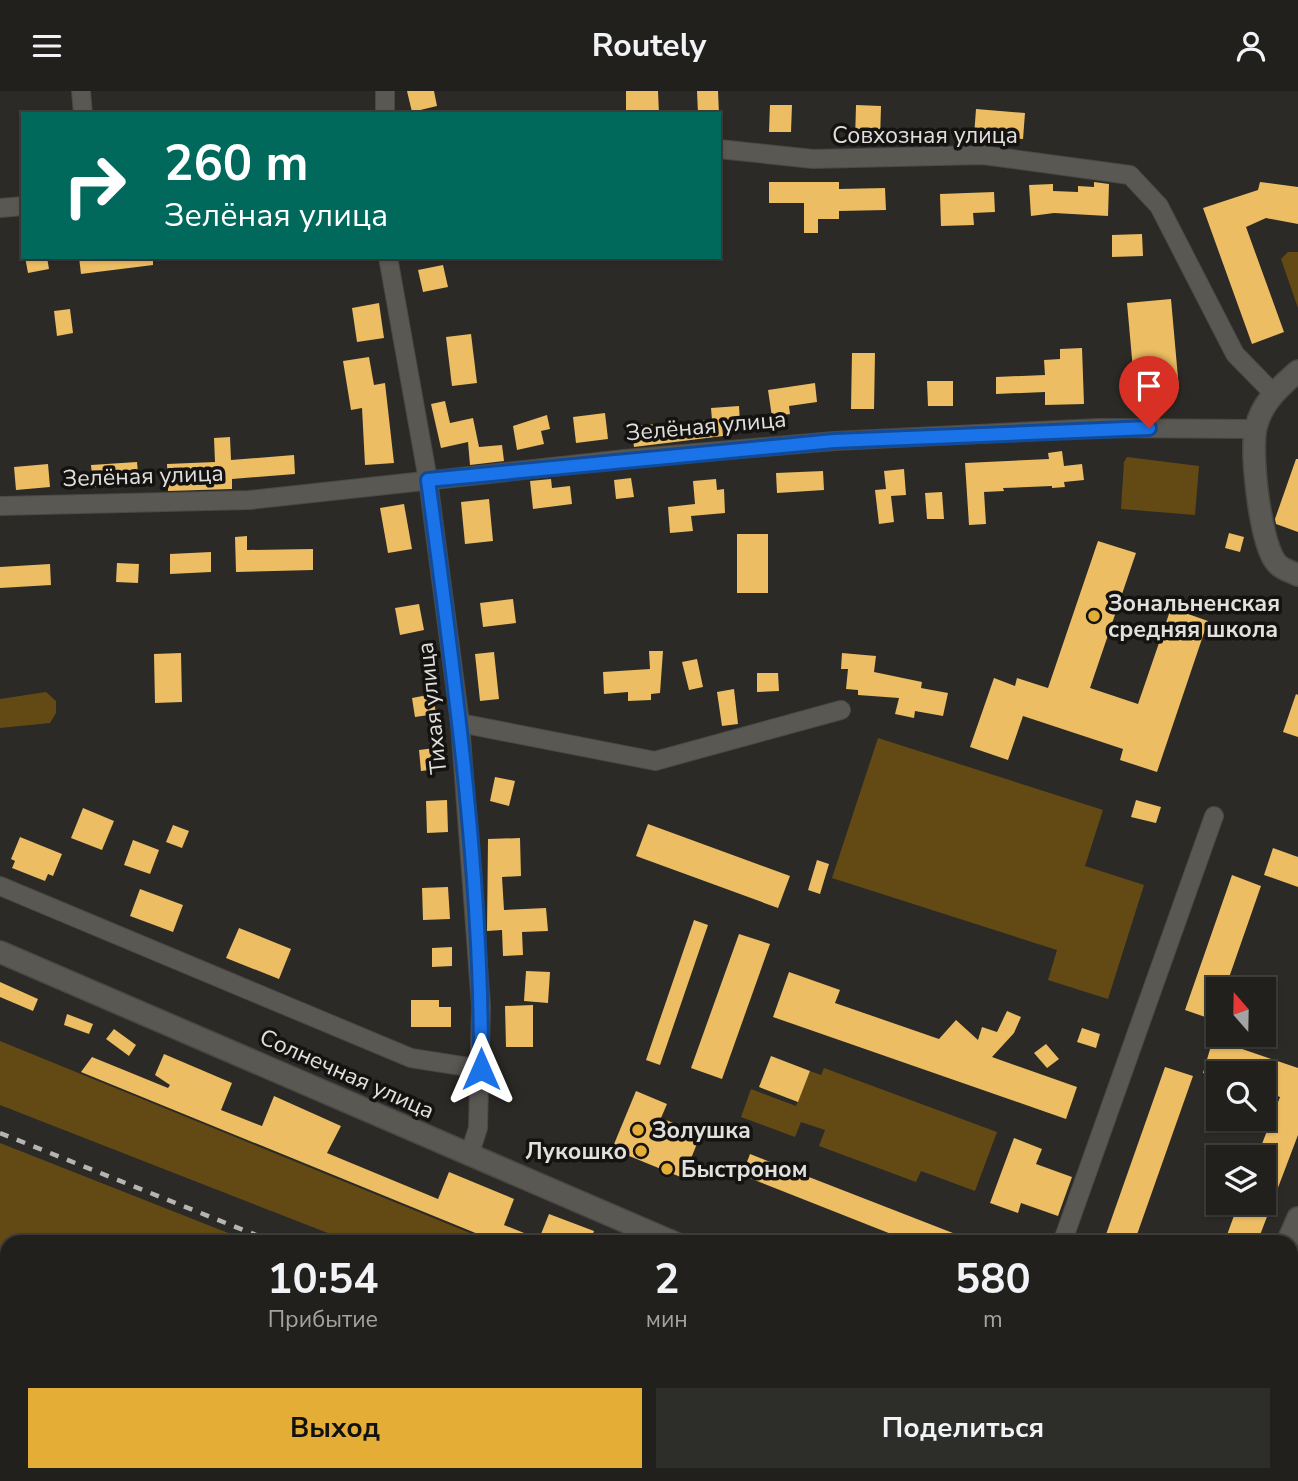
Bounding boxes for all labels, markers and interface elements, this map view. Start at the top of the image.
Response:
text: Routely [592,24,706,67]
icon: menu [28,27,66,65]
icon: person [1232,27,1270,65]
street label: Совхозная улица [832,120,1018,151]
text: 260 m [164,130,308,197]
icon: right [49,140,140,231]
text: Зелёная улица [164,194,388,237]
pin [1119,356,1179,428]
icon: arrive [1130,367,1168,405]
street label: Зелёная улица [624,404,788,448]
street label: Зелёная улица [62,458,224,494]
place label: Зональненская средняя школа [1108,588,1280,645]
marker: Зональненская средняя школа [1086,608,1102,624]
street label: Тихая улица [410,640,454,776]
north arrow [1206,977,1276,1047]
map controls [1206,977,1276,1215]
street label: Солнечная улица [255,1022,439,1126]
position arrow [444,1032,518,1106]
button: search [1206,1061,1276,1131]
place label: Золушка [652,1115,751,1146]
marker: Золушка [630,1122,646,1138]
place label: Лукошко [525,1136,627,1167]
marker: Лукошко [633,1143,649,1159]
button: layers [1206,1145,1276,1215]
place label: Быстроном [681,1154,807,1185]
marker: Быстроном [659,1161,675,1177]
text: 10:54 [267,1251,378,1308]
text: 2 [654,1251,679,1308]
text: 580 [955,1251,1031,1308]
text: Прибытие [268,1304,378,1335]
text: мин [646,1304,688,1335]
text: m [983,1304,1003,1335]
button: Выход [28,1388,642,1468]
button: Поделиться [656,1388,1270,1468]

